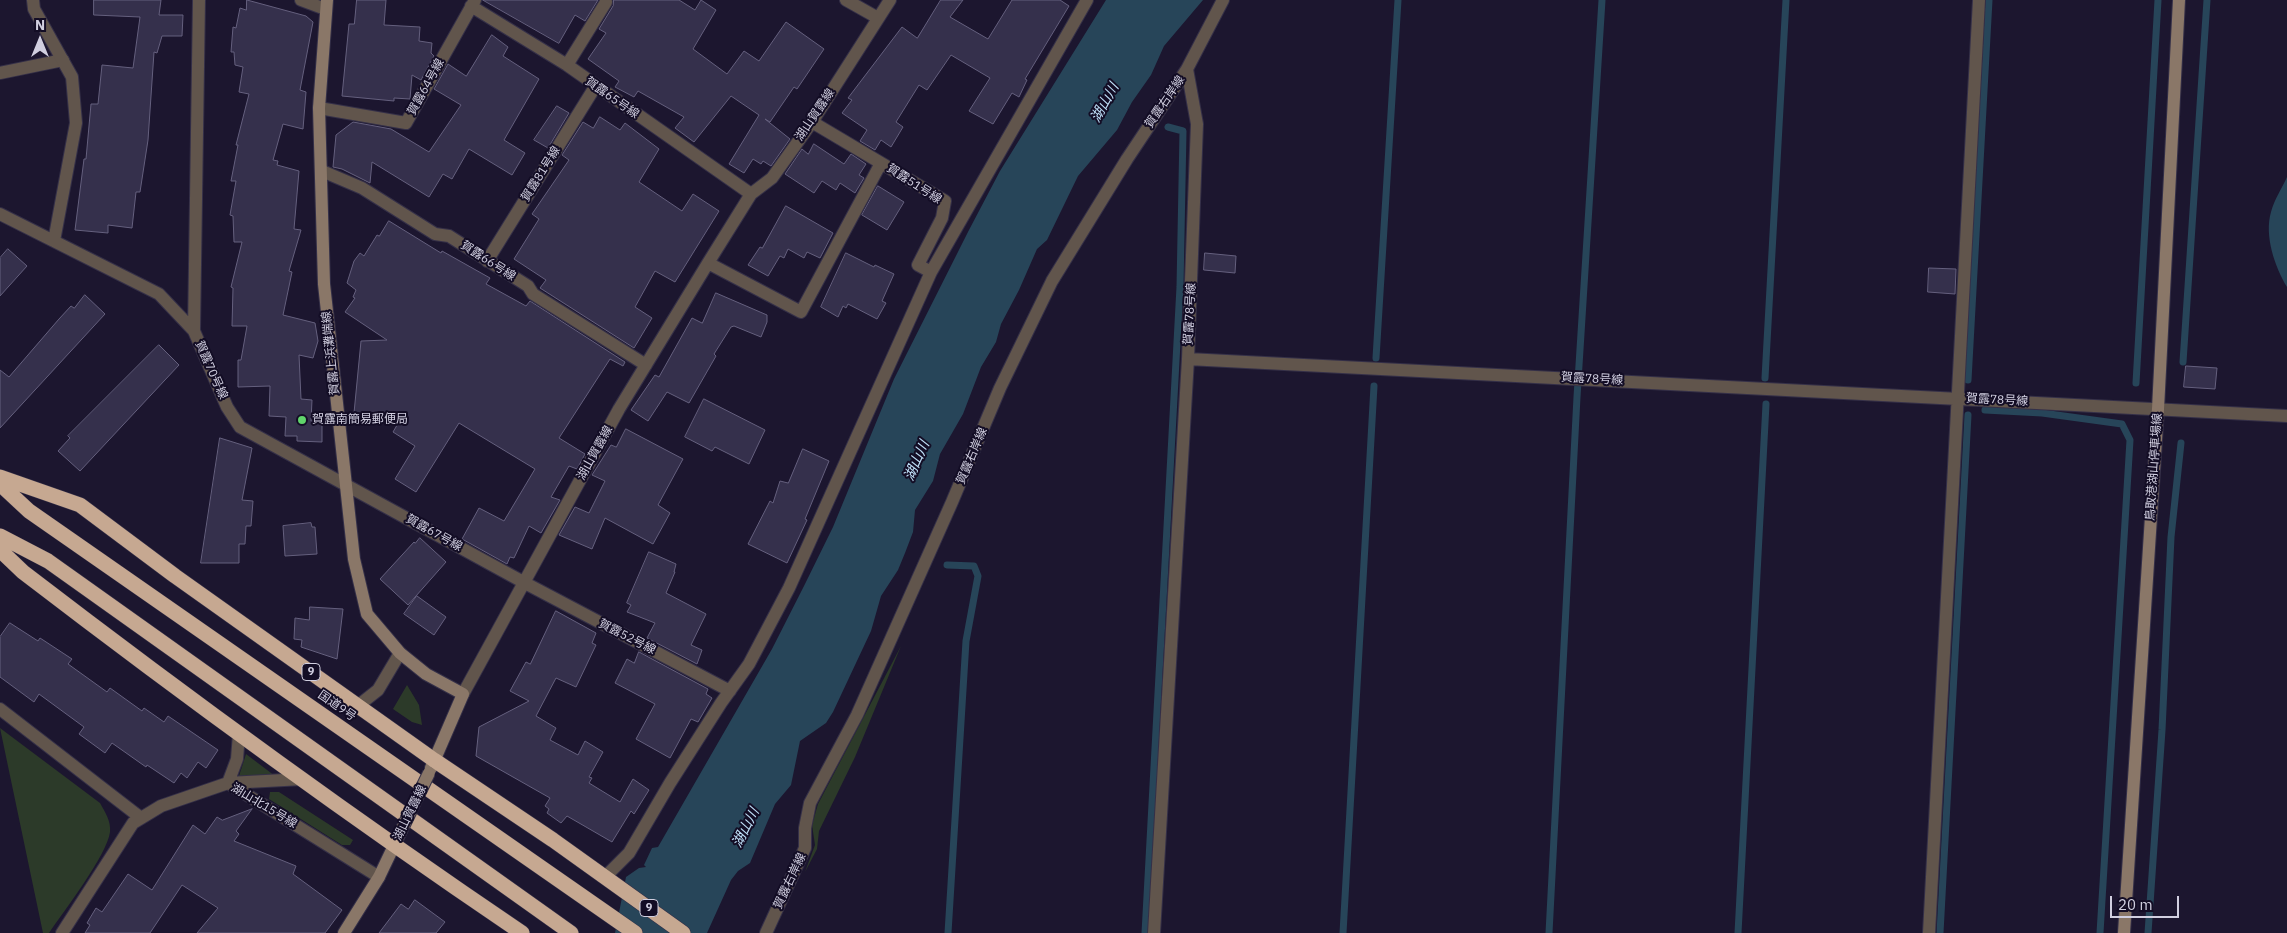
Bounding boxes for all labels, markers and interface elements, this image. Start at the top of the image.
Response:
north arrow [15,15,65,65]
text: N [35,16,45,34]
street label: 賀露64号線 [405,56,447,118]
street label: 賀露右岸線 [1142,73,1188,131]
street label: 賀露65号線 [582,74,642,122]
water label: 湖山川 [1087,81,1123,125]
street label: 湖山賀露線 [792,86,838,144]
street label: 賀露81号線 [518,144,564,204]
street label: 賀露51号線 [884,161,944,207]
street label: 賀露66号線 [458,238,518,284]
street label: 賀露78号線 [1181,282,1199,346]
street label: 賀露上浜灘端線 [319,310,343,396]
street label: 賀露70号線 [192,339,230,401]
street label: 賀露78号線 [1560,370,1624,388]
street label: 賀露78号線 [1965,391,2029,409]
place label: 賀露南簡易郵便局 [312,413,408,427]
street label: 鳥取港湖山停車場線 [2143,413,2165,521]
marker: 賀露南簡易郵便局 [296,414,308,426]
street label: 湖山賀露線 [574,423,616,483]
street label: 賀露右岸線 [954,426,990,486]
water label: 湖山川 [901,438,933,484]
street label: 賀露67号線 [403,512,465,554]
street label: 賀露52号線 [596,616,658,658]
road number: 9 [302,664,320,680]
street label: 国道9号 [315,688,359,724]
street label: 湖山北15号線 [228,781,300,831]
street label: 湖山賀露線 [390,783,430,843]
water label: 湖山川 [729,805,763,851]
street label: 賀露右岸線 [771,851,809,911]
scale bar [2112,886,2181,918]
text: 20 m [2118,895,2153,914]
road number: 9 [640,900,658,916]

